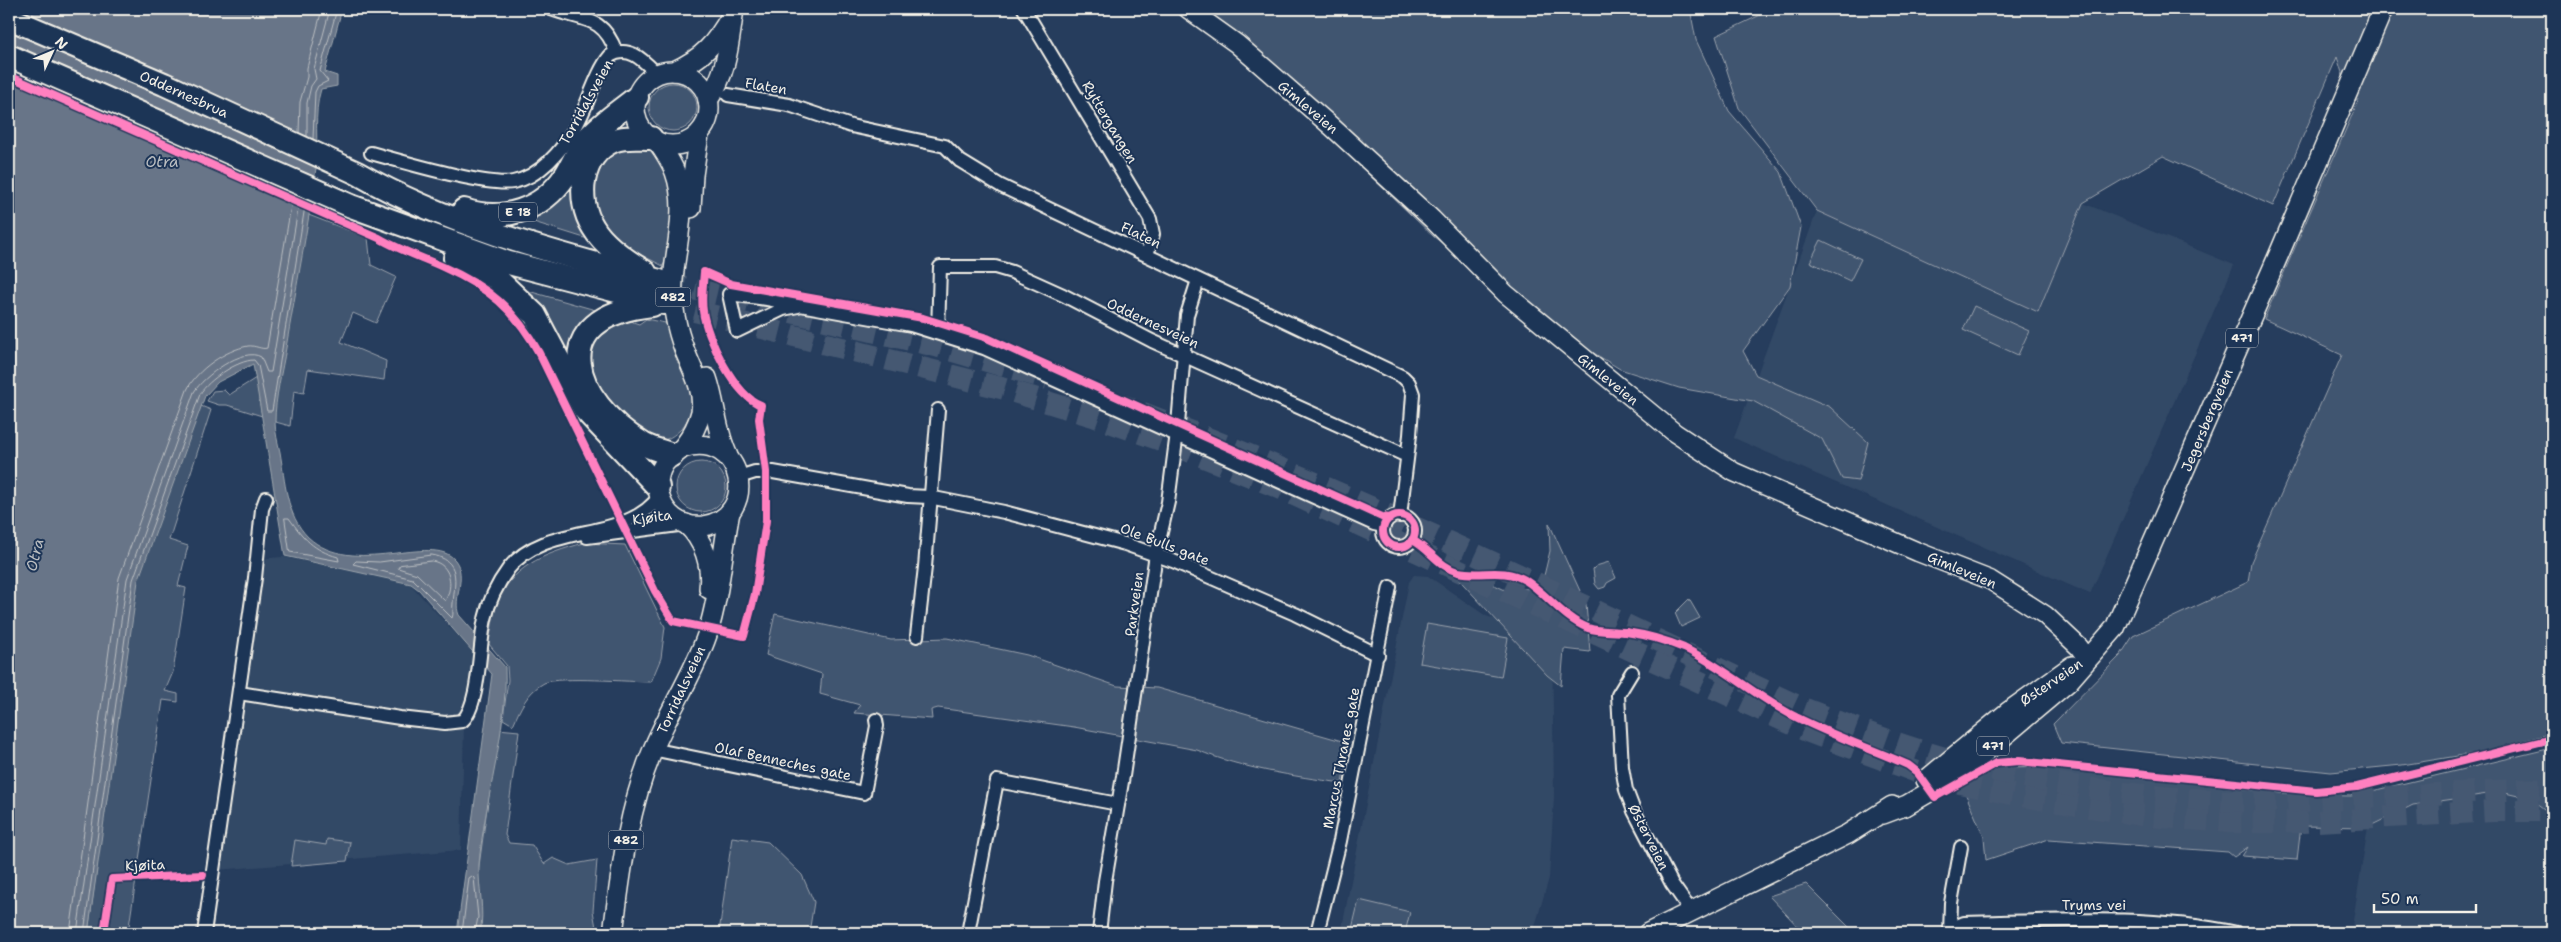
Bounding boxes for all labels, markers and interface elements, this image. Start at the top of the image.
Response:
north arrow [28,28,78,78]
text: N [51,33,72,53]
street label: Torridalsveien [555,56,617,148]
street label: Oddernesbrua [137,66,231,122]
street label: Flaten [744,73,789,99]
street label: Ryttergangen [1078,77,1142,167]
street label: Gimleveien [1274,77,1342,138]
water label: Otra [146,152,178,172]
road number: E 18 [499,202,537,222]
street label: Flaten [1118,218,1164,253]
road number: 482 [656,288,690,306]
street label: Oddernesveien [1104,294,1202,352]
road number: 471 [2226,328,2258,348]
street label: Gimleveien [1574,349,1642,409]
street label: Jegersbergveien [2177,365,2237,474]
street label: Kjøita [631,505,673,529]
street label: Ole Bulls gate [1118,519,1212,569]
water label: Otra [21,537,49,573]
street label: Gimleveien [1925,547,2000,593]
street label: Parkveien [1121,570,1147,637]
street label: Torridalsveien [653,643,709,737]
street label: Østerveien [2016,654,2086,710]
street label: Marcus Thranes gate [1318,686,1364,830]
road number: 471 [1977,736,2009,756]
street label: Olaf Benneches gate [713,738,853,784]
street label: Østerveien [1625,801,1674,873]
road number: 482 [608,830,644,850]
street label: Kjøita [125,855,166,875]
scale bar [2374,882,2476,914]
text: 50 m [2381,889,2419,909]
street label: Tryms vei [2062,896,2126,914]

